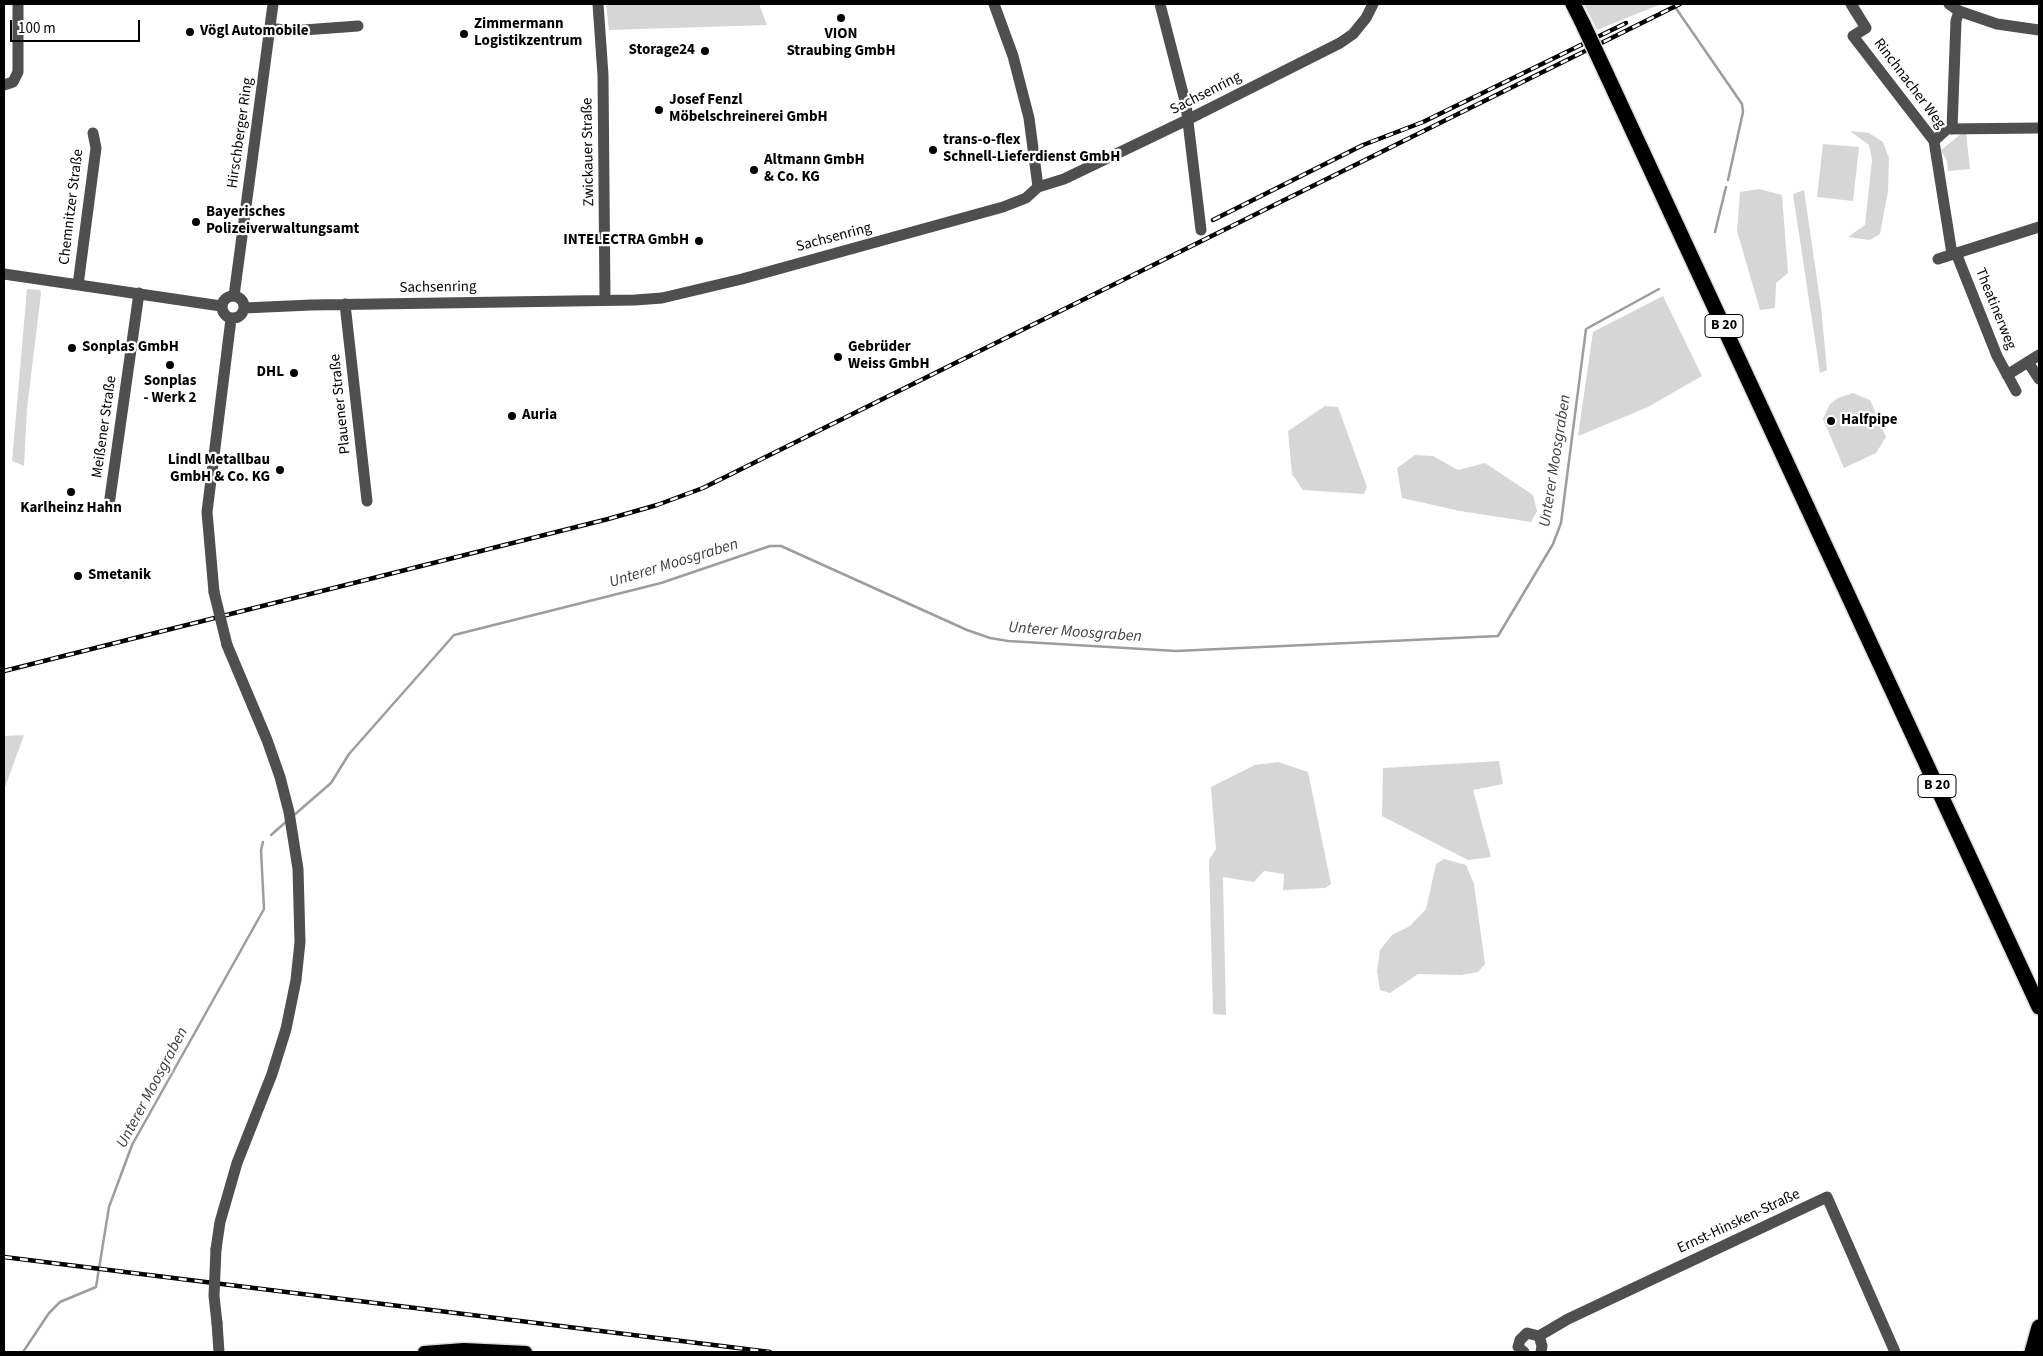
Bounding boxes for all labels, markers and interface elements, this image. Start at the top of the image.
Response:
scale bar [12,10,142,42]
marker: VION Straubing GmbH [835,12,847,24]
place label: Zimmermann Logistikzentrum [474,16,582,51]
text: 100 m [18,18,56,39]
place label: Vögl Automobile [200,23,309,41]
marker: Vögl Automobile [184,26,196,38]
place label: VION Straubing GmbH [786,26,896,61]
marker: Zimmermann Logistikzentrum [458,28,470,40]
street label: Rinchnacher Weg [1869,35,1949,133]
place label: Storage24 [628,42,695,60]
marker: Storage24 [699,45,711,57]
street label: Sachsenring [1168,68,1244,120]
street label: Hirschberger Ring [224,76,258,190]
place label: Josef Fenzl Möbelschreinerei GmbH [669,92,828,127]
street label: Zwickauer Straße [579,97,599,207]
marker: Josef Fenzl Möbelschreinerei GmbH [653,104,665,116]
place label: trans-o-flex Schnell-Lieferdienst GmbH [943,132,1120,167]
marker: trans-o-flex Schnell-Lieferdienst GmbH [927,144,939,156]
street label: Chemnitzer Straße [56,148,88,266]
place label: Altmann GmbH & Co. KG [764,152,865,187]
marker: Altmann GmbH & Co. KG [748,164,760,176]
place label: Bayerisches Polizeiverwaltungsamt [206,204,359,239]
marker: Bayerisches Polizeiverwaltungsamt [190,216,202,228]
street label: Sachsenring [794,219,874,257]
place label: INTELECTRA GmbH [563,232,689,250]
marker: INTELECTRA GmbH [693,235,705,247]
street label: Theatinerweg [1970,266,2020,352]
street label: Sachsenring [399,278,477,298]
road number: B 20 [1705,314,1743,338]
place label: Sonplas GmbH [82,339,179,357]
place label: Gebrüder Weiss GmbH [848,339,930,374]
marker: Sonplas GmbH [66,342,78,354]
marker: Gebrüder Weiss GmbH [832,351,844,363]
street label: Plauener Straße [327,353,355,455]
marker: Sonplas - Werk 2 [164,359,176,371]
place label: DHL [257,364,284,382]
marker: DHL [288,367,300,379]
place label: Sonplas - Werk 2 [143,373,197,408]
street label: Meißener Straße [89,375,121,479]
water label: Unterer Moosgraben [1536,393,1576,529]
place label: Auria [522,407,557,425]
marker: Auria [506,410,518,422]
place label: Halfpipe [1841,412,1898,430]
marker: Halfpipe [1825,415,1837,427]
place label: Lindl Metallbau GmbH & Co. KG [168,452,270,487]
marker: Lindl Metallbau GmbH & Co. KG [274,464,286,476]
marker: Karlheinz Hahn [65,486,77,498]
place label: Karlheinz Hahn [20,500,122,518]
water label: Unterer Moosgraben [607,535,741,593]
place label: Smetanik [88,567,151,585]
marker: Smetanik [72,570,84,582]
water label: Unterer Moosgraben [1008,619,1142,647]
road number: B 20 [1918,774,1956,798]
water label: Unterer Moosgraben [113,1024,193,1152]
street label: Ernst-Hinsken-Straße [1675,1186,1803,1258]

